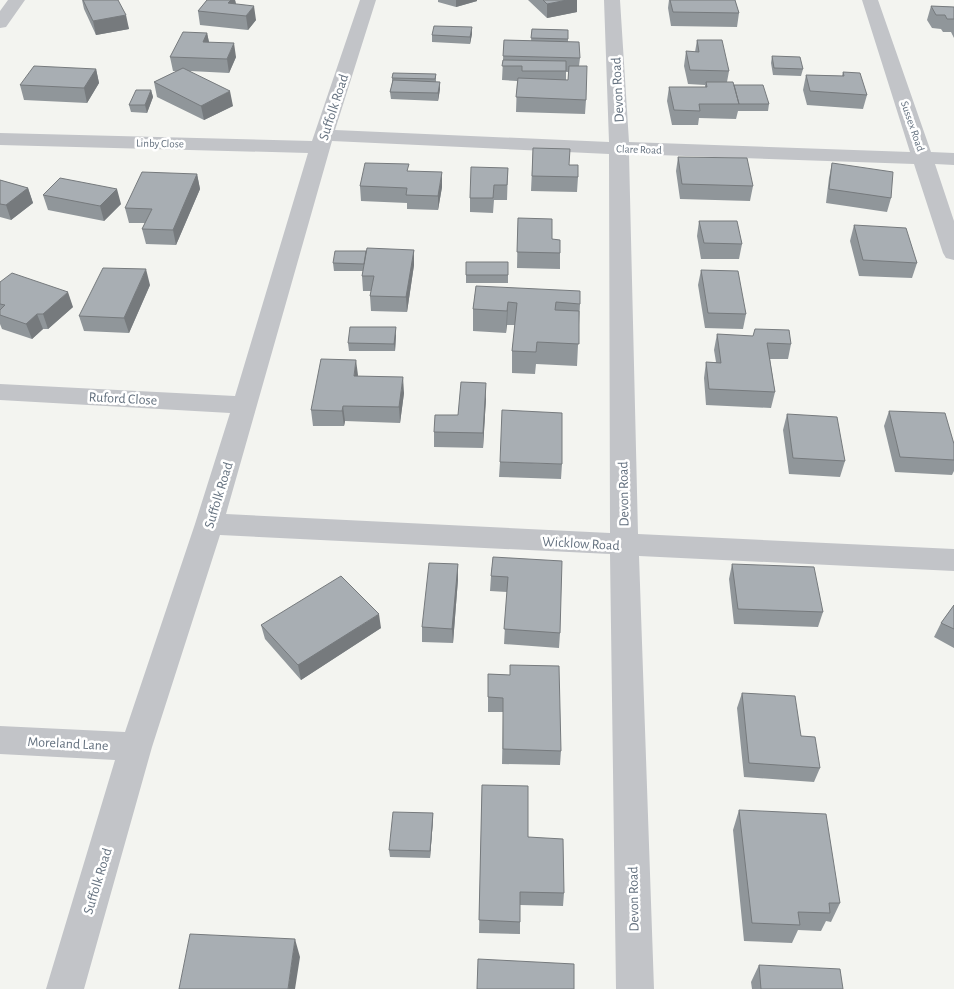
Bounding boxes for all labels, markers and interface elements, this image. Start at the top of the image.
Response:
street label: Devon Road [609,57,627,123]
street label: Suffolk Road [317,72,351,142]
street label: Sussex Road [899,100,926,153]
street label: Linby Close [136,138,184,149]
street label: Clare Road [616,143,662,156]
street label: Ruford Close [88,390,158,408]
street label: Suffolk Road [202,460,236,530]
street label: Devon Road [616,461,632,527]
street label: Wicklow Road [542,535,620,553]
street label: Moreland Lane [27,735,109,753]
street label: Suffolk Road [81,846,115,916]
street label: Devon Road [626,866,642,932]

